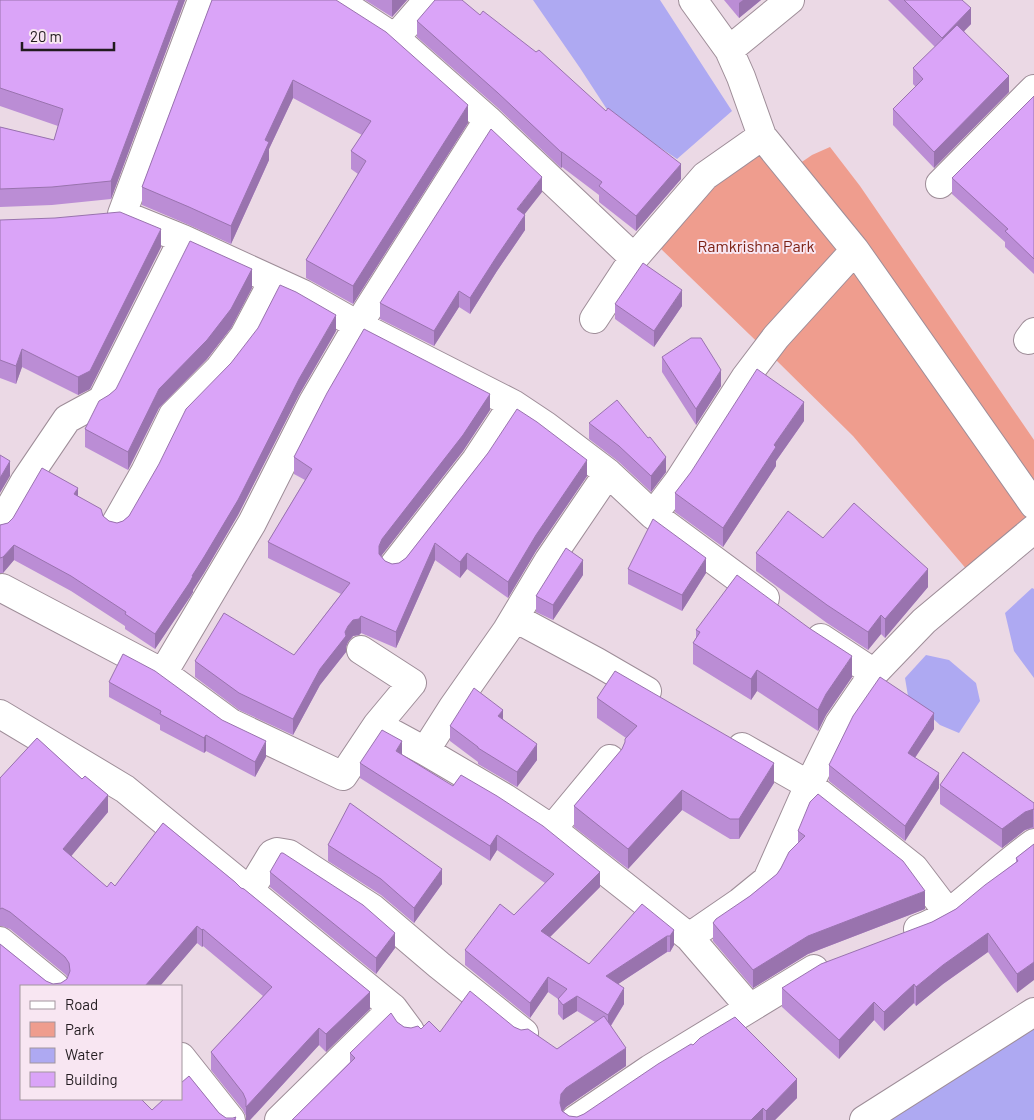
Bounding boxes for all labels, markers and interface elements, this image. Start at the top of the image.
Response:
scale bar [22,20,115,52]
text: 20 m [30,27,62,45]
park label: Ramkrishna Park [698,236,814,255]
legend [20,985,182,1100]
text: Road [65,995,98,1013]
text: Park [65,1020,95,1038]
text: Water [65,1045,104,1063]
text: Building [65,1070,118,1088]

